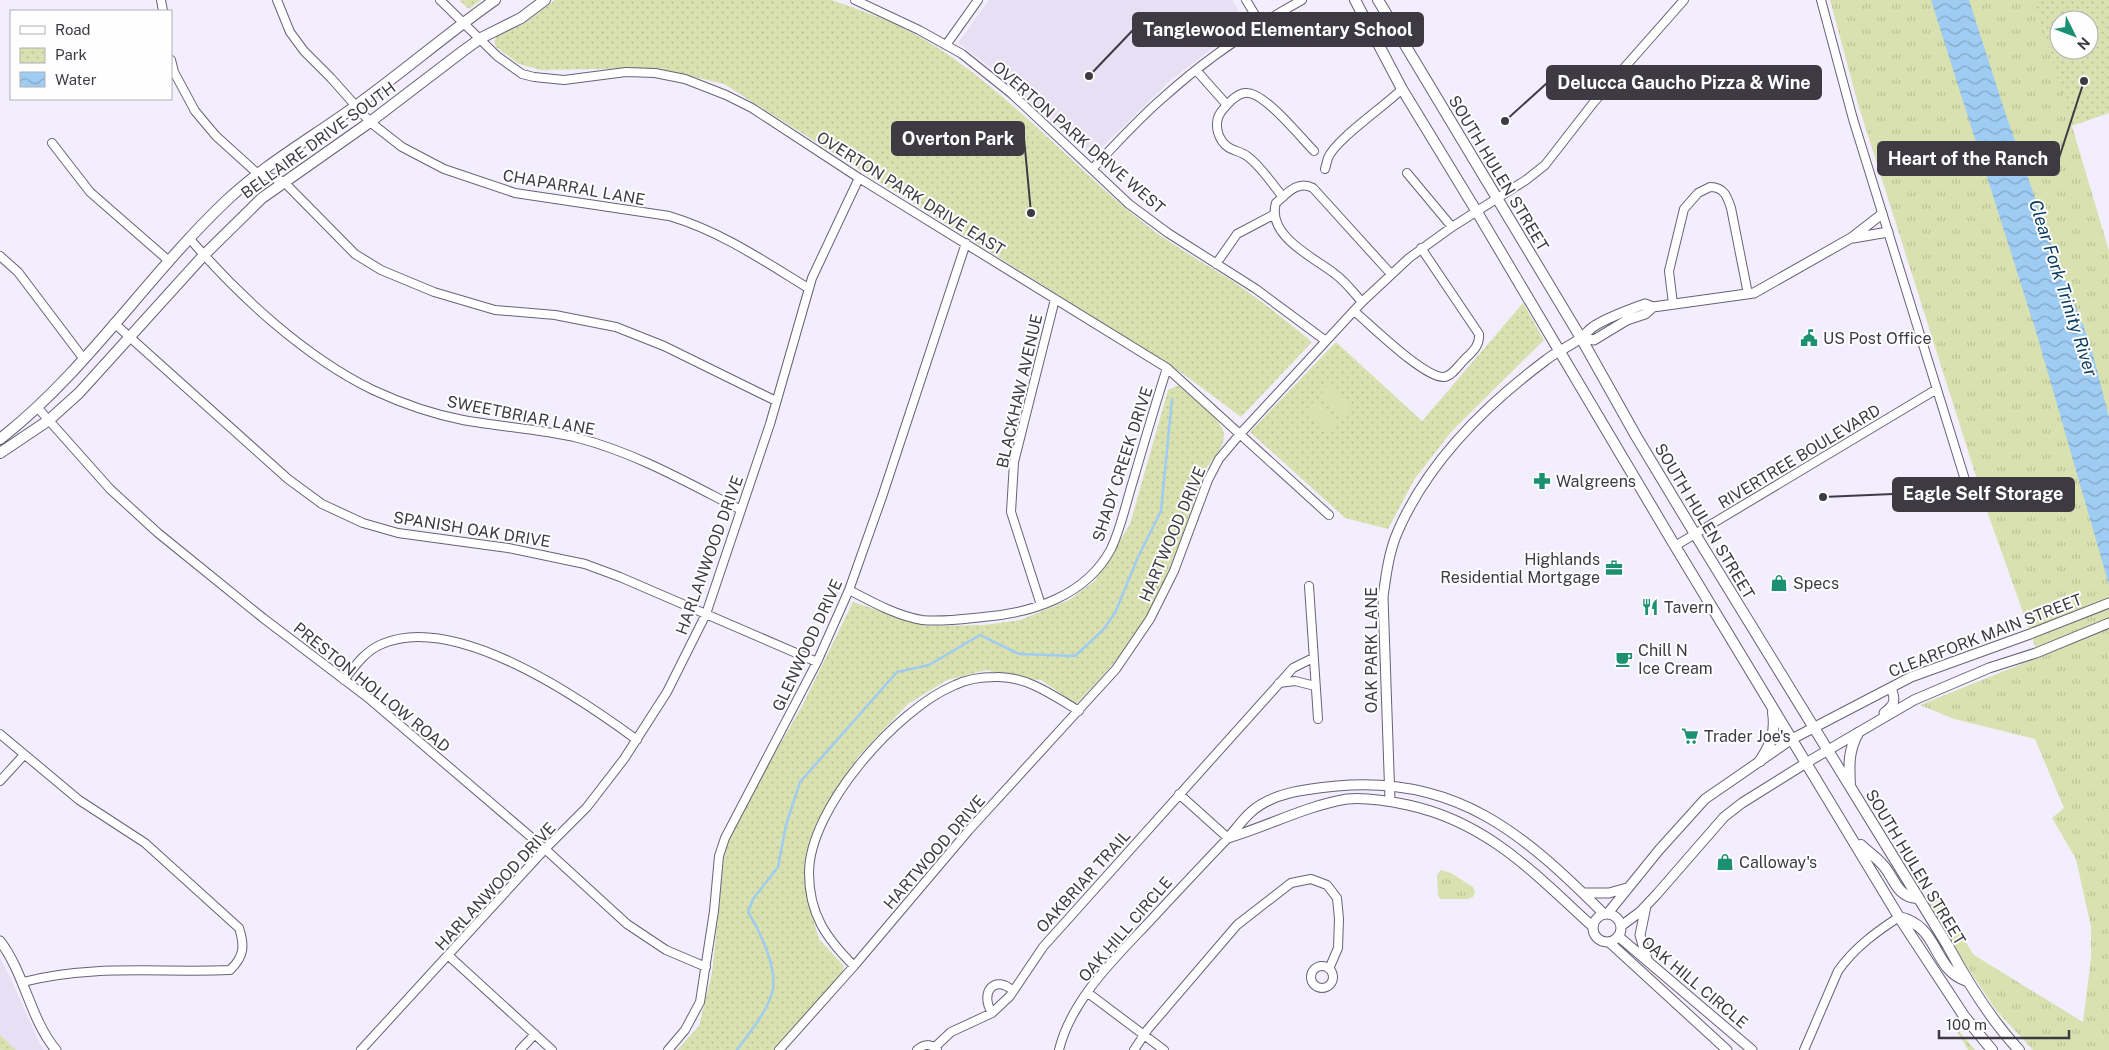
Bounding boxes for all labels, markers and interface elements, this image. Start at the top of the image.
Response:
legend [10,10,172,100]
north arrow [2049,10,2099,60]
callout: Tanglewood Elementary School [1133,13,1423,46]
text: Tanglewood Elementary School [1143,19,1413,40]
text: Road [55,21,91,38]
text: N [2074,34,2093,53]
text: Park [55,46,87,63]
street label: OVERTON PARK DRIVE WEST [989,57,1169,218]
callout: Delucca Gaucho Pizza & Wine [1547,66,1821,99]
text: Water [55,71,97,88]
text: Delucca Gaucho Pizza & Wine [1557,72,1811,93]
street label: BELLAIRE DRIVE SOUTH [237,78,399,203]
street label: SOUTH HULEN STREET [1445,92,1553,255]
callout: Overton Park [892,122,1024,155]
street label: OVERTON PARK DRIVE EAST [813,128,1009,260]
text: Overton Park [902,128,1015,149]
callout: Heart of the Ranch [1878,142,2059,175]
text: Heart of the Ranch [1888,148,2048,169]
street label: CHAPARRAL LANE [501,166,647,209]
water label: Clear Fork Trinity River [2025,197,2102,379]
street label: BLACKHAW AVENUE [993,312,1046,470]
public building icon: US Post Office [1799,328,1819,348]
place label: US Post Office [1823,329,1931,348]
street label: SHADY CREEK DRIVE [1088,384,1157,544]
street label: SWEETBRIAR LANE [445,392,597,439]
street label: RIVERTREE BOULEVARD [1715,400,1884,512]
street label: SOUTH HULEN STREET [1651,440,1759,603]
street label: HARTWOOD DRIVE [1135,464,1210,605]
pharmacy icon: Walgreens [1532,471,1552,491]
place label: Walgreens [1556,472,1636,491]
street label: HARLANWOOD DRIVE [672,473,747,637]
callout: Eagle Self Storage [1893,478,2074,511]
text: Eagle Self Storage [1903,483,2063,504]
street label: SPANISH OAK DRIVE [392,508,552,551]
place label: Highlands Residential Mortgage [1440,550,1600,587]
office icon: Highlands Residential Mortgage [1604,558,1624,578]
shop icon: Specs [1769,573,1789,593]
place label: Specs [1793,574,1839,593]
street label: GLENWOOD DRIVE [768,576,846,714]
street label: OAK PARK LANE [1362,587,1381,713]
street label: CLEARFORK MAIN STREET [1886,590,2085,681]
restaurant icon: Tavern [1640,597,1660,617]
place label: Tavern [1664,598,1714,617]
street label: PRESTON HOLLOW ROAD [290,618,454,756]
place label: Chill N Ice Cream [1638,641,1713,678]
cafe icon: Chill N Ice Cream [1614,649,1634,669]
supermarket icon: Trader Joe's [1680,726,1700,746]
place label: Trader Joe's [1704,727,1791,746]
street label: SOUTH HULEN STREET [1862,786,1970,949]
street label: HARTWOOD DRIVE [880,791,989,913]
street label: HARLANWOOD DRIVE [431,818,560,954]
street label: OAKBRIAR TRAIL [1032,826,1134,936]
shop icon: Calloway's [1715,852,1735,872]
place label: Calloway's [1739,853,1817,872]
street label: OAK HILL CIRCLE [1075,873,1176,986]
street label: OAK HILL CIRCLE [1638,932,1752,1032]
scale bar [1939,1008,2069,1040]
text: 100 m [1946,1016,1987,1033]

